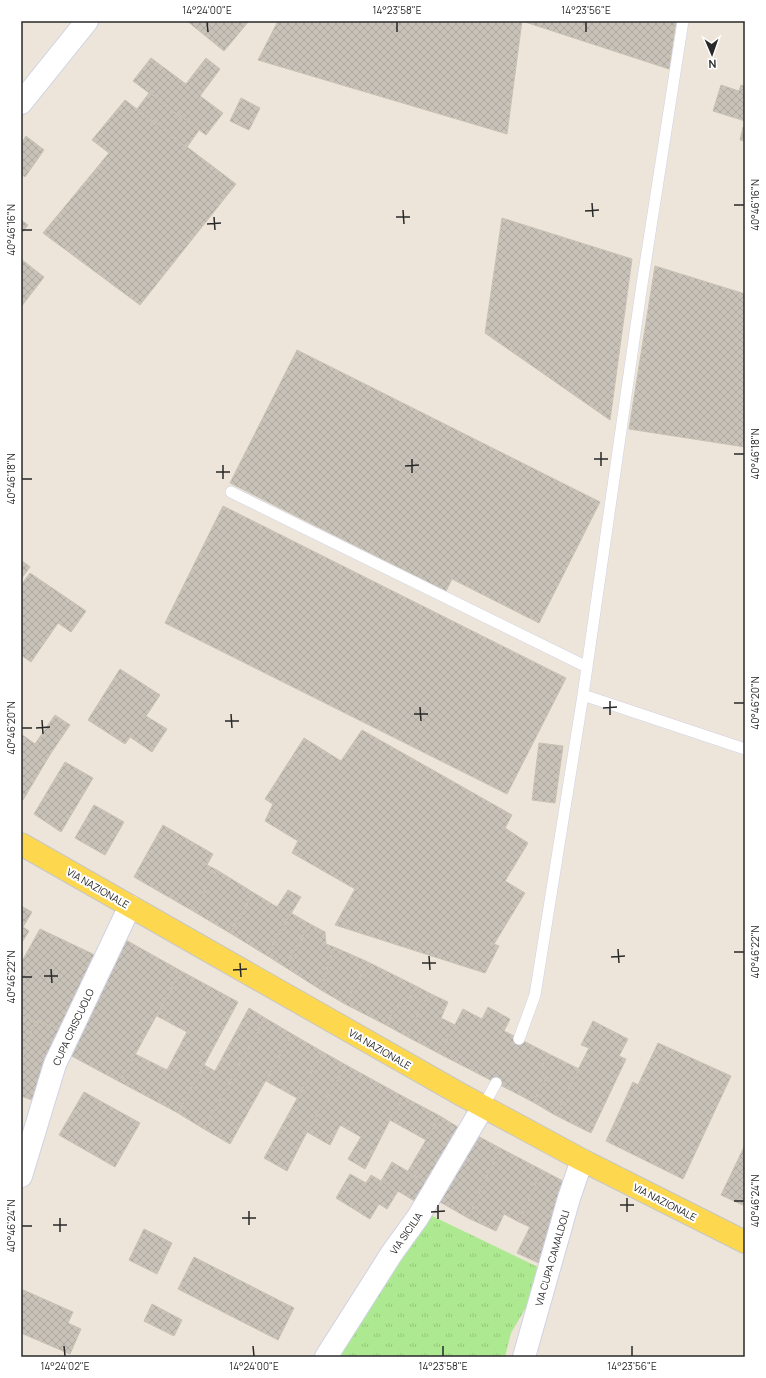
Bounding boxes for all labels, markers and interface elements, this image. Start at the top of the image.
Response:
text: 14°24'00"E [182,3,232,17]
text: 14°23'58"E [373,3,422,17]
text: 14°23'56"E [561,3,611,17]
north arrow [692,34,732,74]
text: N [708,57,717,72]
text: 40°46'16"N [748,179,762,231]
text: 40°46'16"N [4,204,18,256]
text: 40°46'18"N [748,428,762,480]
text: 40°46'18"N [4,453,18,505]
text: 40°46'20"N [748,676,762,730]
text: 40°46'20"N [4,701,18,755]
street label: VIA NAZIONALE [64,865,132,912]
text: 40°46'22"N [748,925,762,978]
text: 40°46'22"N [4,950,18,1003]
street label: CUPA CRISCUOLO [49,986,97,1068]
street label: VIA NAZIONALE [346,1026,414,1073]
text: 40°46'24"N [748,1175,762,1227]
street label: VIA NAZIONALE [631,1180,699,1224]
text: 40°46'24"N [4,1200,18,1252]
street label: VIA CUPA CAMALDOLI [532,1208,572,1308]
street label: VIA SICILIA [386,1209,426,1257]
text: 14°24'02"E [41,1359,90,1373]
text: 14°24'00"E [229,1359,279,1373]
text: 14°23'58"E [419,1359,468,1373]
text: 14°23'56"E [607,1359,657,1373]

